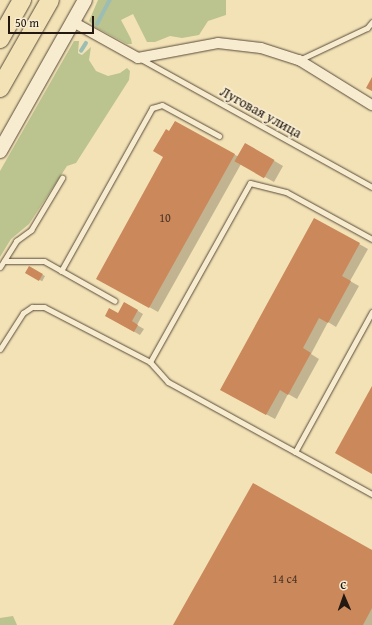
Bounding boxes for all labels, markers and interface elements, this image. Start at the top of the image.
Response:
scale bar [10,8,96,34]
text: 50 m [15,14,39,31]
street label: Луговая улица [217,83,305,141]
house number: 10 [159,211,171,225]
house number: 14 с4 [272,572,298,586]
north arrow [324,577,364,617]
text: С [340,577,347,593]

